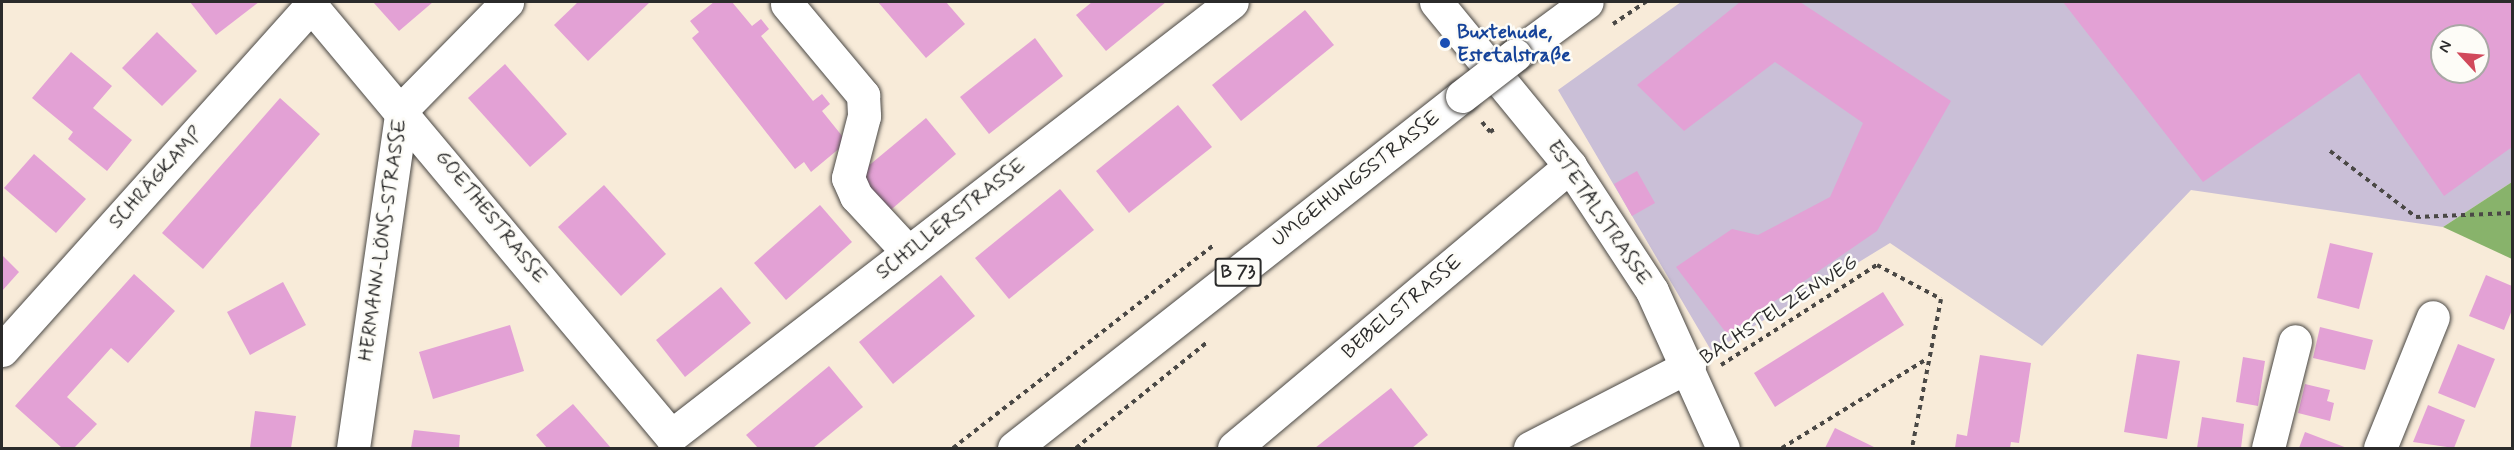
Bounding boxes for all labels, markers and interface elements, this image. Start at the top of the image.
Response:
place label: Buxtehude, Estetalstraße [1457,20,1571,67]
north arrow [2430,24,2490,84]
marker: Buxtehude, Estetalstraße [1438,36,1452,50]
text: N [2433,37,2457,56]
street label: UMGEHUNGSSTRASSE [1267,106,1445,252]
street label: HERMANN-LÖNS-STRASSE [354,117,412,363]
street label: SCHRÄGKAMP [104,122,208,234]
street label: ESTETALSTRASSE [1542,136,1656,290]
street label: GOETHESTRASSE [430,146,552,288]
street label: SCHILLERSTRASSE [872,153,1030,285]
street label: BEBELSTRASSE [1337,250,1467,364]
street label: BACHSTELZENWEG [1696,250,1862,370]
road number: B 73 [1214,257,1262,287]

